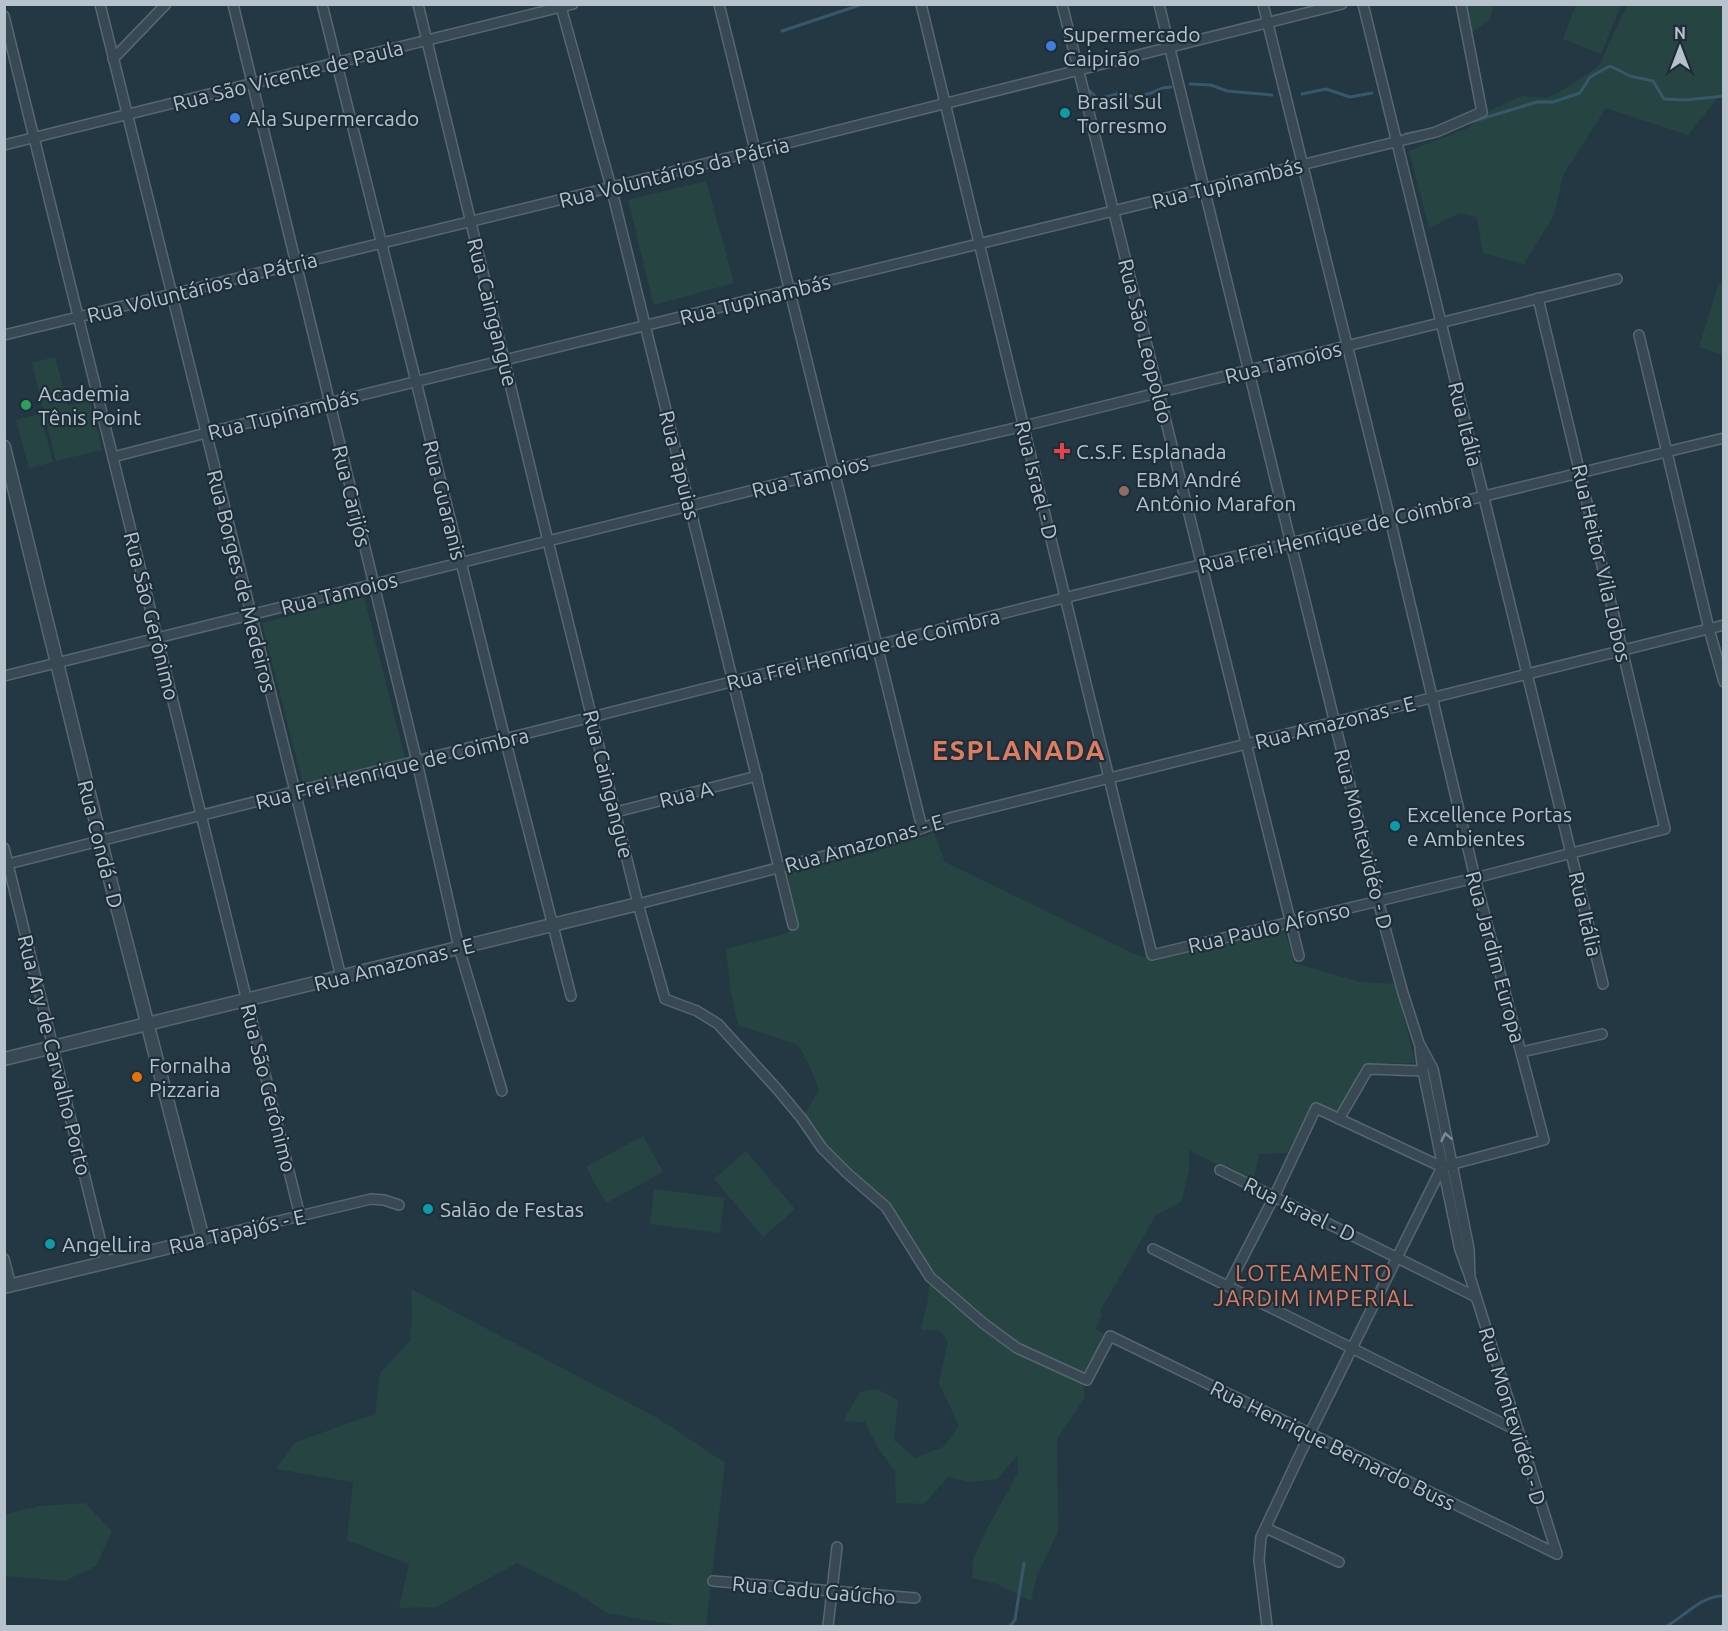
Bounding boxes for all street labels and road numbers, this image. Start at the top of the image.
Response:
street label: Rua São Vicente de Paula [170,35,406,115]
street label: Rua Voluntários da Pátria [556,132,792,212]
street label: Rua Tupinambás [1149,153,1305,213]
street label: Rua Caingangue [463,235,523,389]
street label: Rua Voluntários da Pátria [84,247,320,327]
street label: Rua São Leopoldo [1114,256,1178,426]
street label: Rua Tupinambás [677,269,833,329]
street label: Rua Tamoios [1222,336,1344,388]
street label: Rua Itália [1444,379,1488,469]
street label: Rua Tupinambás [205,384,361,444]
street label: Rua Tapuias [655,408,705,522]
street label: Rua Israel - D [1011,418,1063,542]
street label: Rua Guaranis [419,438,471,562]
street label: Rua Carijós [328,443,376,549]
street label: Rua Tamoios [749,450,871,502]
street label: Rua Heitor Vila Lobos [1568,462,1636,664]
street label: Rua Borges de Medeiros [203,467,281,695]
street label: Rua Frei Henrique de Coimbra [1196,486,1474,578]
street label: Rua São Gerônimo [119,529,185,703]
street label: Rua Tamoios [278,567,400,619]
street label: Rua Frei Henrique de Coimbra [724,603,1002,695]
street label: Rua Amazonas - E [1252,690,1418,754]
street label: Rua Caingangue [579,707,639,861]
street label: Rua Frei Henrique de Coimbra [253,722,531,814]
street label: Rua Montevidéo - D [1330,746,1398,932]
street label: Rua A [657,776,716,812]
street label: Rua Condá - D [73,777,129,911]
street label: Rua Amazonas - E [782,809,946,877]
street label: Rua Jardim Europa [1462,868,1530,1046]
street label: Rua Itália [1565,869,1607,959]
street label: Rua Paulo Afonso [1186,897,1352,957]
street label: Rua Ary de Carvalho Porto [13,932,97,1178]
street label: Rua Amazonas - E [311,932,477,996]
street label: Rua São Gerônimo [236,1001,302,1175]
street label: Rua Israel - D [1240,1172,1360,1246]
street label: Rua Tapajós - E [166,1204,308,1258]
street label: Rua Montevidéo - D [1474,1324,1552,1508]
street label: Rua Henrique Bernardo Buss [1207,1375,1459,1515]
street label: Rua Cadu Gaúcho [731,1571,897,1609]

